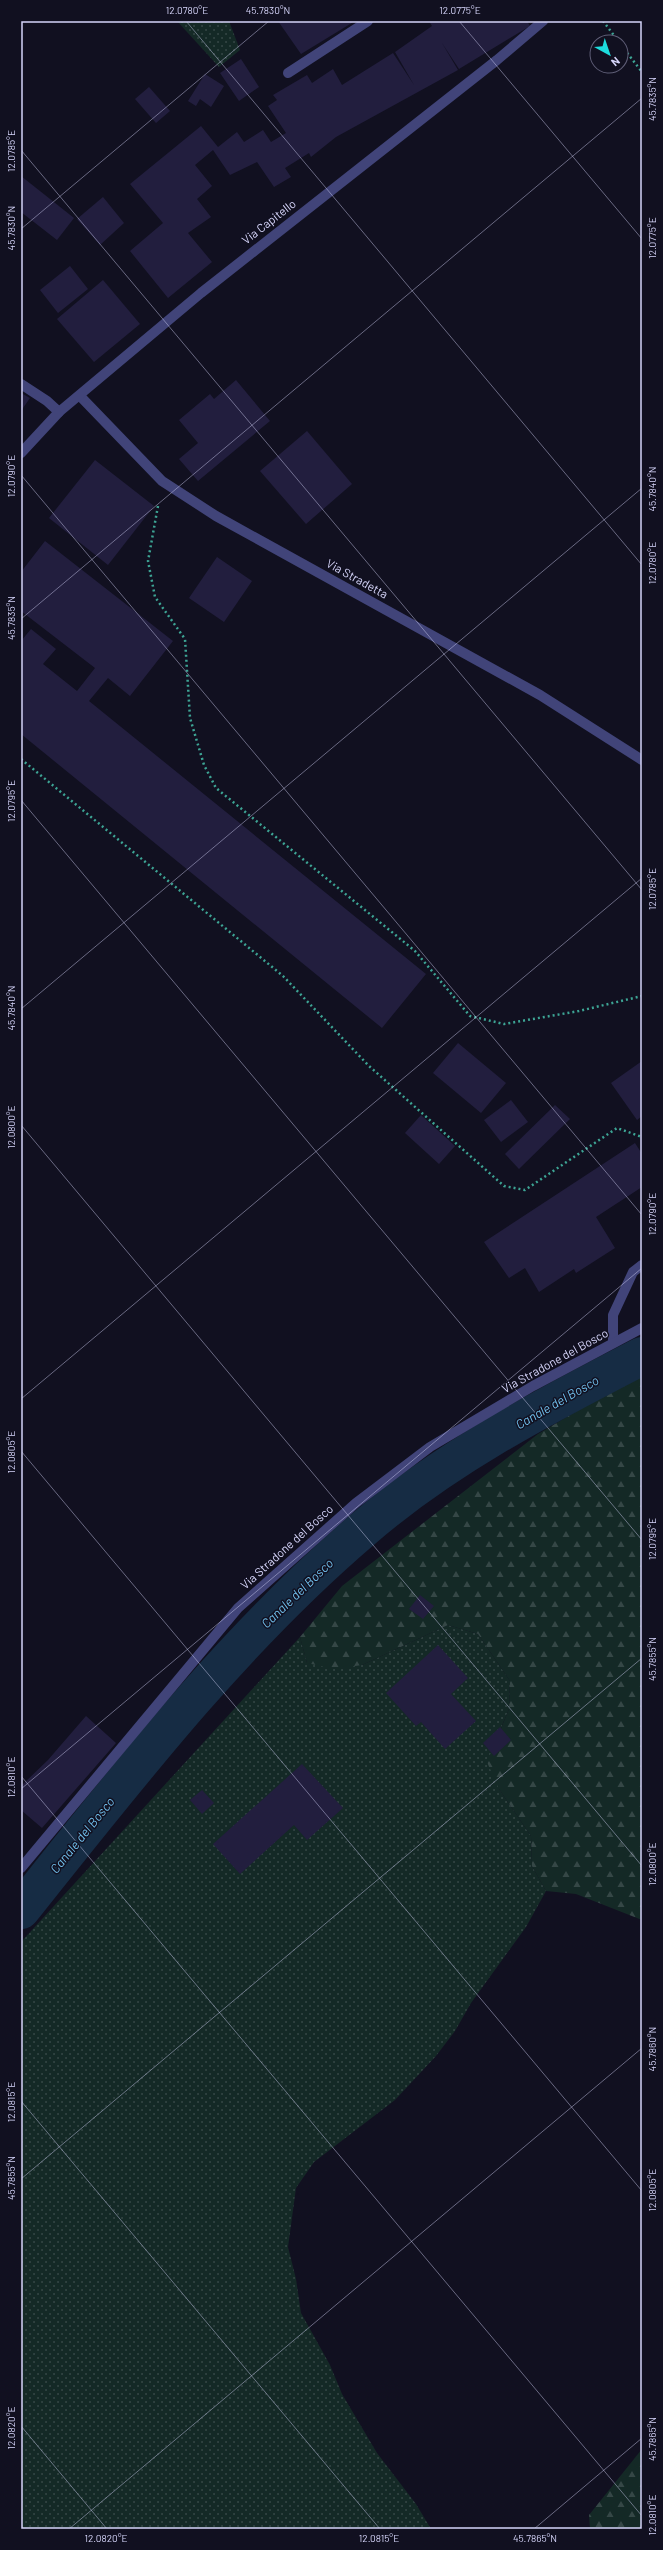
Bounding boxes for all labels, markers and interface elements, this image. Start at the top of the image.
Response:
text: 12.0780°E [166,4,208,16]
text: 45.7830°N [246,4,290,16]
text: 12.0775°E [439,4,481,16]
north arrow [589,34,629,74]
text: N [609,55,623,69]
text: 45.7835°N [646,77,658,121]
text: 12.0785°E [5,130,17,172]
street label: Via Capitello [239,196,298,247]
text: 45.7830°N [5,206,17,250]
text: 12.0775°E [646,217,658,259]
text: 12.0790°E [5,455,17,497]
text: 45.7840°N [646,466,658,512]
text: 12.0780°E [646,542,658,584]
street label: Via Stradetta [324,555,391,601]
text: 45.7835°N [5,596,17,640]
text: 12.0795°E [5,780,17,822]
text: 12.0785°E [646,868,658,910]
text: 45.7840°N [5,985,17,1031]
text: 12.0800°E [5,1105,17,1149]
text: 12.0790°E [646,1193,658,1235]
street label: Via Stradone del Bosco [499,1325,610,1395]
water label: Canale del Bosco [513,1372,602,1432]
text: 12.0805°E [5,1431,17,1473]
street label: Via Stradone del Bosco [237,1501,335,1591]
text: 12.0795°E [646,1518,658,1560]
water label: Canale del Bosco [258,1555,336,1631]
text: 45.7855°N [646,1637,658,1681]
text: 12.0810°E [5,1757,17,1797]
water label: Canale del Bosco [46,1794,118,1876]
text: 12.0800°E [646,1842,658,1886]
text: 45.7860°N [646,2027,658,2071]
text: 12.0815°E [5,2082,17,2122]
text: 45.7855°N [5,2156,17,2200]
text: 12.0805°E [646,2169,658,2211]
text: 12.0820°E [5,2406,17,2450]
text: 45.7865°N [646,2417,658,2461]
text: 12.0810°E [646,2495,658,2535]
text: 12.0820°E [84,2532,128,2544]
text: 12.0815°E [359,2532,399,2544]
text: 45.7865°N [513,2532,557,2544]

